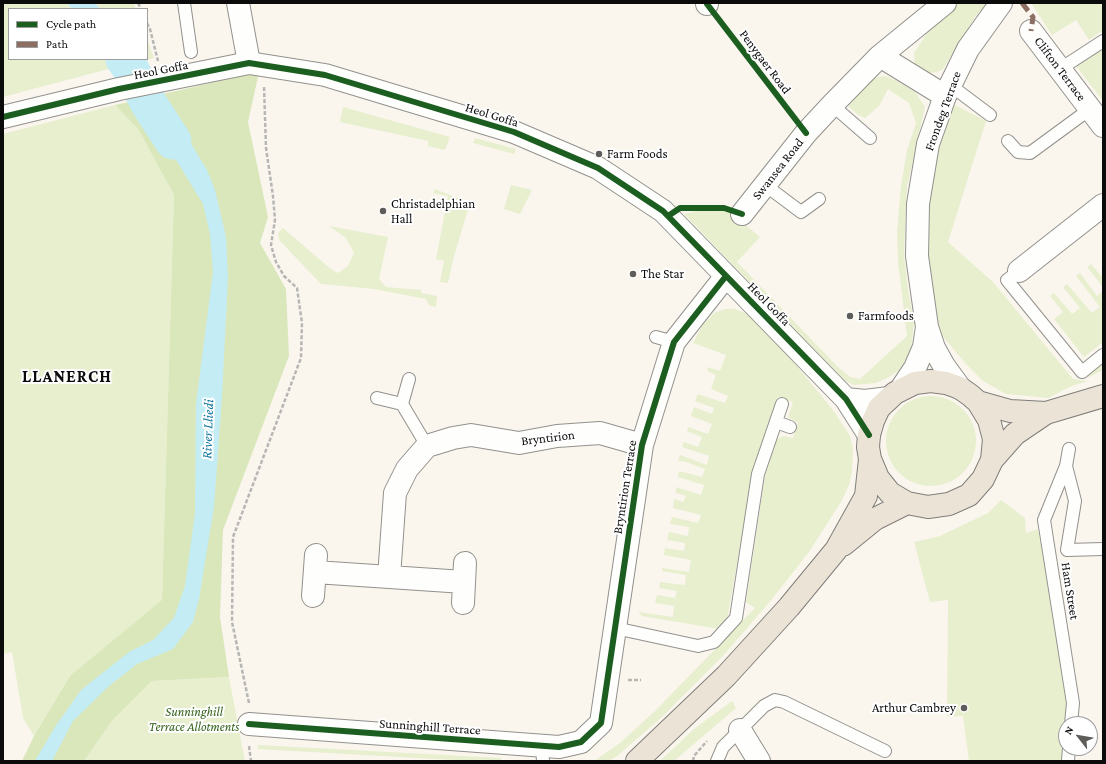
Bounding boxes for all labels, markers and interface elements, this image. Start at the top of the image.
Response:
legend [8,8,148,60]
text: Cycle path [46,17,96,31]
street label: Penygaer Road [736,27,794,97]
street label: Clifton Terrace [1031,34,1089,104]
text: Path [46,37,68,51]
street label: Heol Goffa [133,57,189,83]
street label: Frondeg Terrace [921,69,965,153]
street label: Heol Goffa [463,100,521,130]
street label: Swansea Road [749,135,807,203]
place label: Farm Foods [607,146,668,162]
marker: Farm Foods [594,149,604,159]
place label: Christadelphian Hall [391,196,475,227]
marker: Christadelphian Hall [378,206,388,216]
place label: The Star [641,266,684,282]
marker: The Star [628,269,638,279]
street label: Heol Goffa [744,279,794,329]
place label: Farmfoods [858,308,914,324]
marker: Farmfoods [845,311,855,321]
district label: LLANERCH [22,367,112,387]
water label: River Lliedi [199,399,217,459]
street label: Bryntirion [520,427,576,449]
street label: Bryntirion Terrace [610,439,640,535]
street label: Ham Street [1058,561,1082,621]
place label: Arthur Cambrey [872,700,956,716]
marker: Arthur Cambrey [959,703,969,713]
park label: Sunninghill Terrace Allotments [149,704,239,735]
street label: Sunninghill Terrace [379,716,481,738]
north arrow [1058,716,1098,756]
text: N [1061,724,1076,737]

